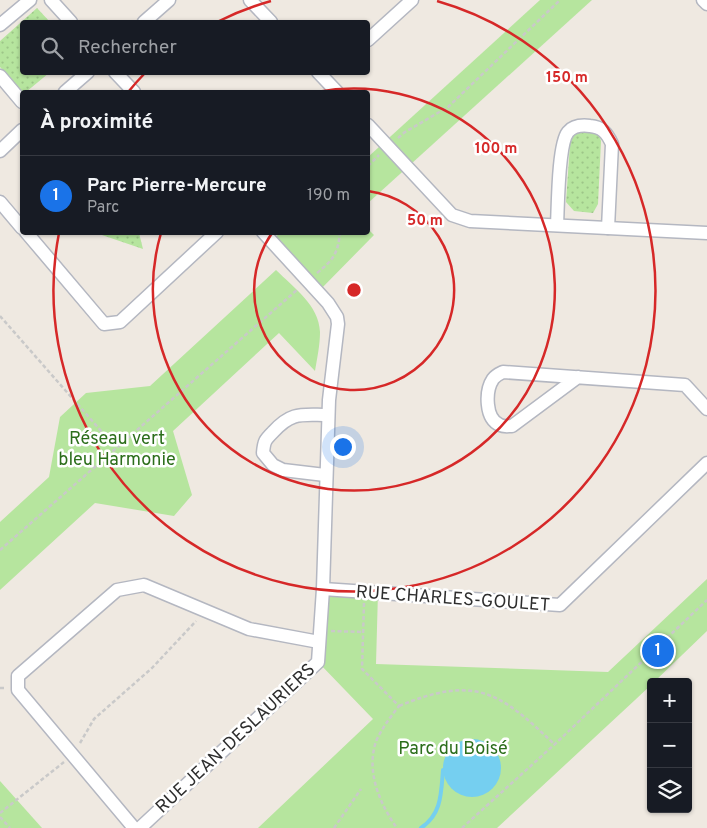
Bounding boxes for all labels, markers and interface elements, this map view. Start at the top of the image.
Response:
search box [20,20,370,75]
icon: search [38,34,66,62]
text: Rechercher [78,36,177,60]
text: 150 m [546,69,588,88]
text: À proximité [40,109,153,136]
text: 100 m [475,140,517,159]
text: Parc Pierre-Mercure [87,174,267,198]
text: 1 [53,186,59,206]
text: 190 m [307,186,350,206]
text: Parc [87,198,119,218]
text: 50 m [407,212,443,231]
centre of rings [345,281,363,299]
park label: Réseau vert bleu Harmonie [58,428,176,472]
your location [330,434,356,460]
street label: RUE CHARLES-GOULET [355,581,551,618]
pin: 1 [642,632,674,670]
street label: RUE JEAN-DESLAURIERS [151,659,321,819]
map controls [647,678,692,813]
button: + [647,678,692,723]
button: − [647,723,692,768]
park label: Parc du Boisé [398,738,508,761]
button: layers [647,768,692,813]

